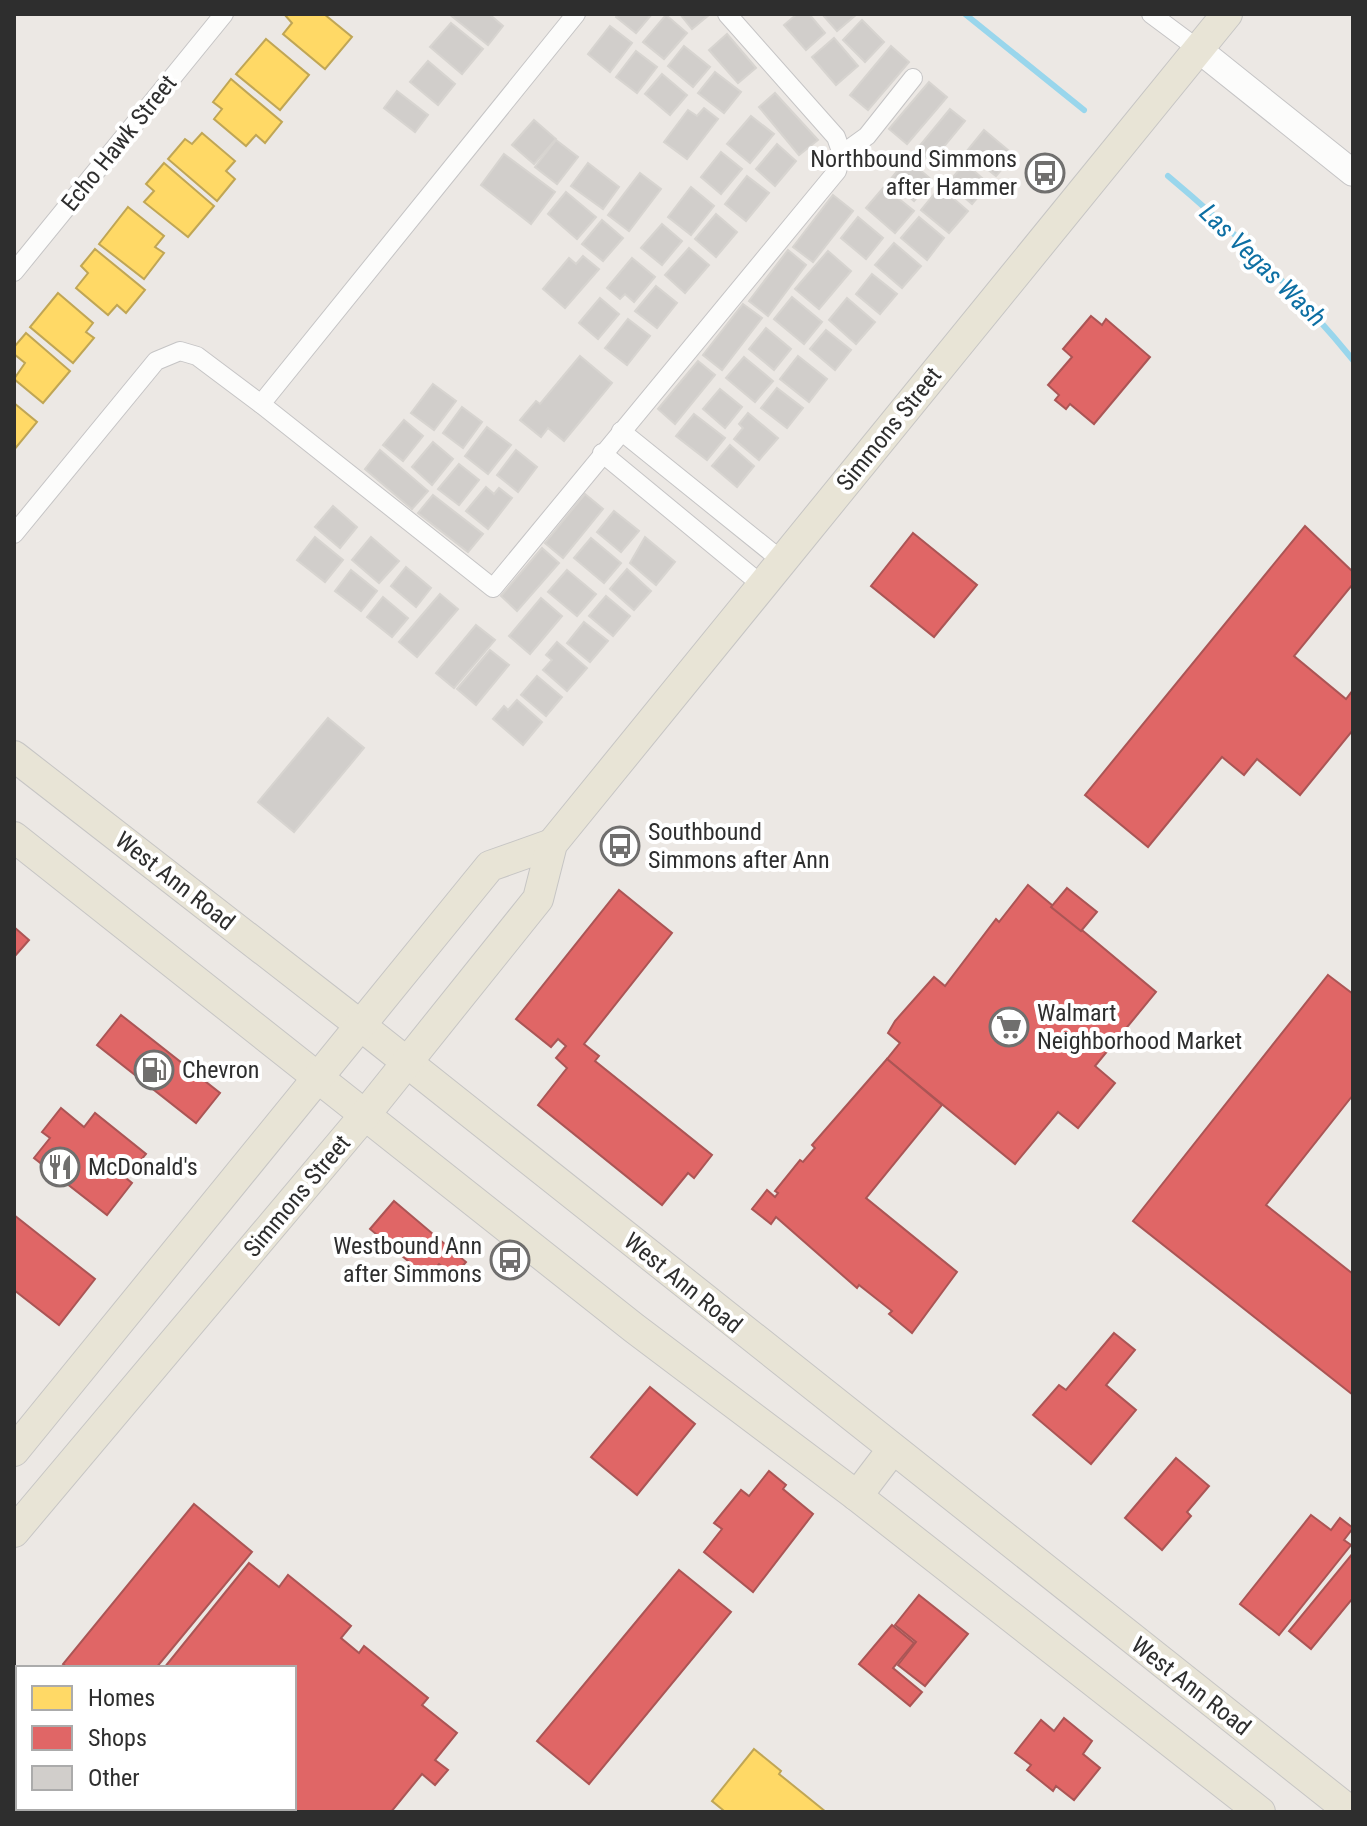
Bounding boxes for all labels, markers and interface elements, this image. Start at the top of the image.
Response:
street label: Echo Hawk Street [56,69,182,217]
place label: Northbound Simmons after Hammer [810,145,1017,201]
bus stop icon: Northbound Simmons after Hammer [1024,152,1066,194]
water label: Las Vegas Wash [1194,197,1332,333]
street label: Simmons Street [831,362,947,496]
place label: Southbound Simmons after Ann [648,818,830,874]
bus stop icon: Southbound Simmons after Ann [599,825,641,867]
street label: West Ann Road [110,826,240,936]
place label: Walmart Neighborhood Market [1037,999,1242,1055]
supermarket icon: Walmart Neighborhood Market [988,1006,1030,1048]
fuel station icon: Chevron [133,1049,175,1091]
place label: Chevron [182,1056,259,1084]
street label: Simmons Street [238,1129,356,1263]
restaurant icon: McDonald's [39,1146,81,1188]
place label: McDonald's [88,1153,198,1181]
street label: West Ann Road [618,1227,748,1339]
place label: Westbound Ann after Simmons [333,1232,482,1288]
bus stop icon: Westbound Ann after Simmons [489,1239,531,1281]
street label: West Ann Road [1126,1631,1256,1741]
legend [16,1666,296,1810]
text: Homes [88,1684,155,1712]
text: Shops [88,1724,147,1752]
text: Other [88,1764,140,1792]

